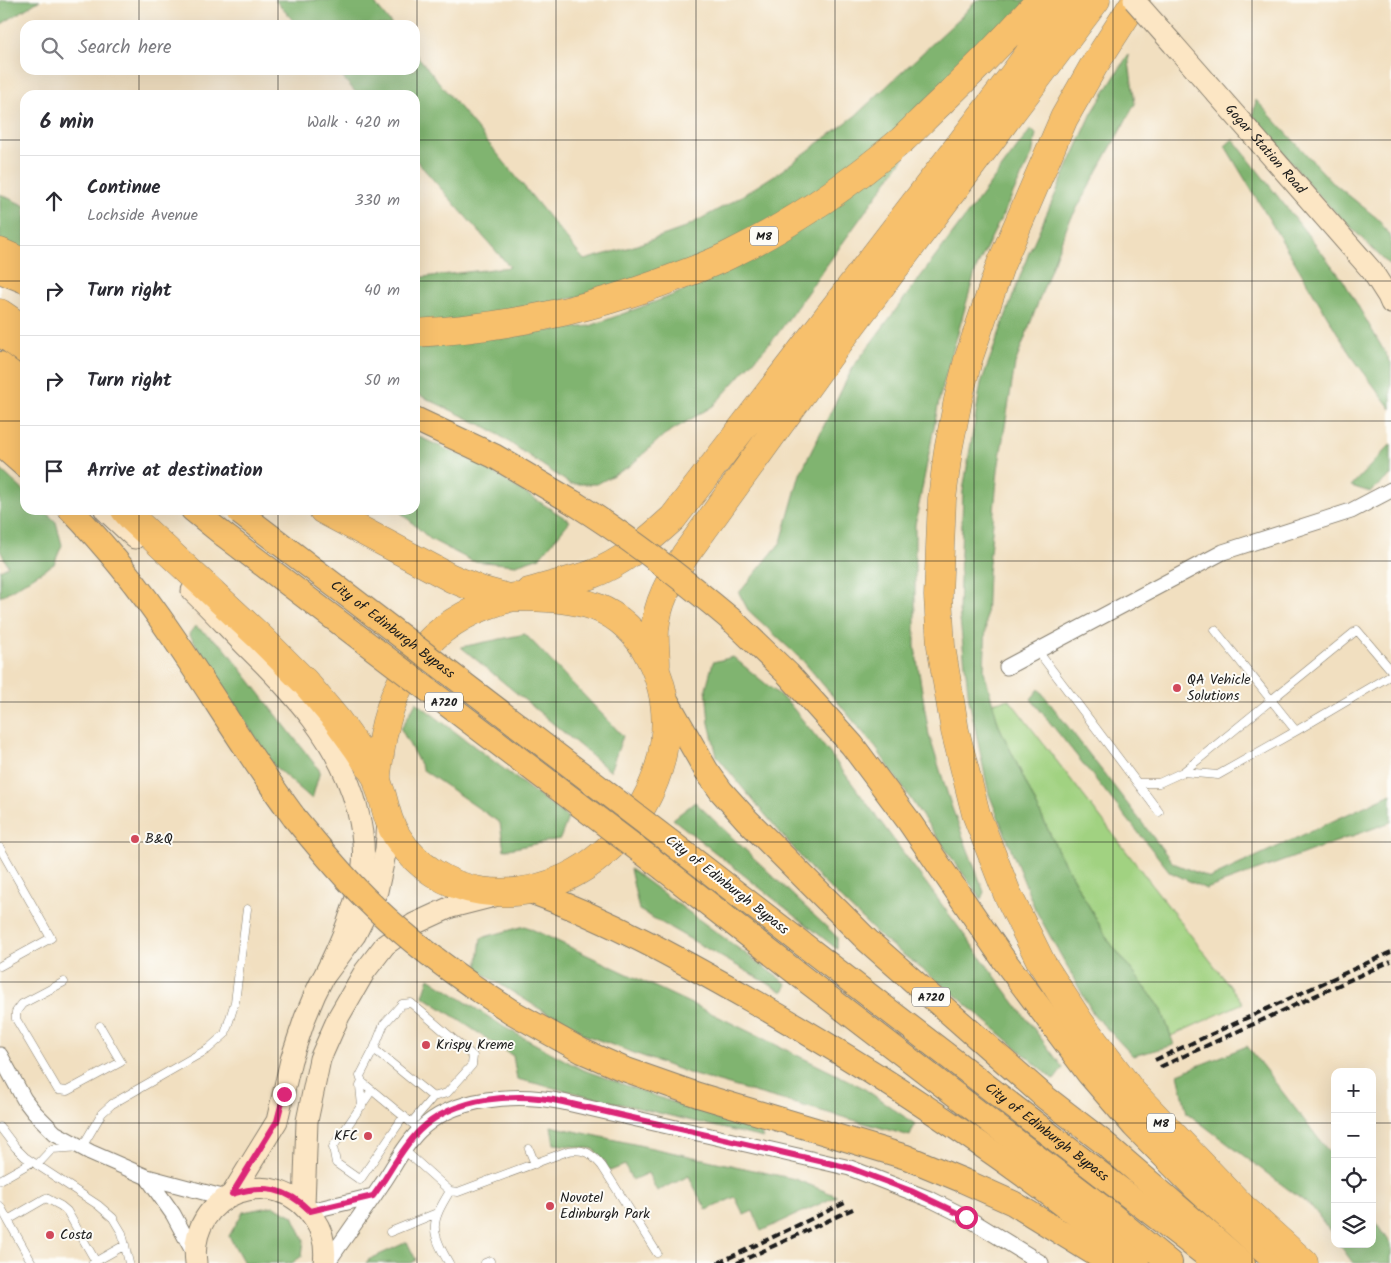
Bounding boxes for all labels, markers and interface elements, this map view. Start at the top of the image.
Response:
search box [20,20,420,75]
text: Search here [78,33,172,63]
icon: search [38,34,66,62]
street label: Gogar Station Road [1219,99,1312,200]
text: 6 min [40,106,94,139]
text: Walk · 420 m [307,110,400,135]
text: Continue [87,173,160,203]
icon: ahead [40,187,68,215]
text: 330 m [355,188,400,213]
text: Lochside Avenue [87,203,198,228]
road number: M8 [750,227,778,246]
text: Turn right [87,276,172,306]
icon: right [40,277,68,305]
text: 40 m [364,278,400,303]
text: Turn right [87,366,172,396]
icon: right [40,367,68,395]
text: 50 m [364,368,400,393]
text: Arrive at destination [87,456,263,486]
icon: arrive [40,457,68,485]
street label: City of Edinburgh Bypass [326,575,460,684]
place label: QA Vehicle Solutions [1187,669,1251,707]
marker: QA Vehicle Solutions [1171,682,1183,694]
road number: A720 [425,692,463,712]
place label: B&Q [145,828,173,850]
street label: City of Edinburgh Bypass [660,830,794,940]
marker: B&Q [129,833,141,845]
road number: A720 [912,988,950,1006]
place label: Krispy Kreme [436,1034,514,1056]
marker: Krispy Kreme [420,1039,432,1051]
map controls [1331,1068,1376,1248]
button: + [1331,1068,1376,1113]
street label: City of Edinburgh Bypass [980,1077,1114,1187]
route end [273,1083,296,1106]
button: − [1331,1113,1376,1158]
road number: M8 [1147,1114,1175,1132]
place label: KFC [334,1125,358,1147]
marker: KFC [362,1130,374,1142]
button: locate [1331,1158,1376,1203]
place label: Novotel Edinburgh Park [560,1187,650,1225]
marker: Novotel Edinburgh Park [544,1200,556,1212]
button: layers [1331,1203,1376,1248]
route start [955,1206,978,1229]
place label: Costa [60,1224,93,1246]
marker: Costa [44,1229,56,1241]

